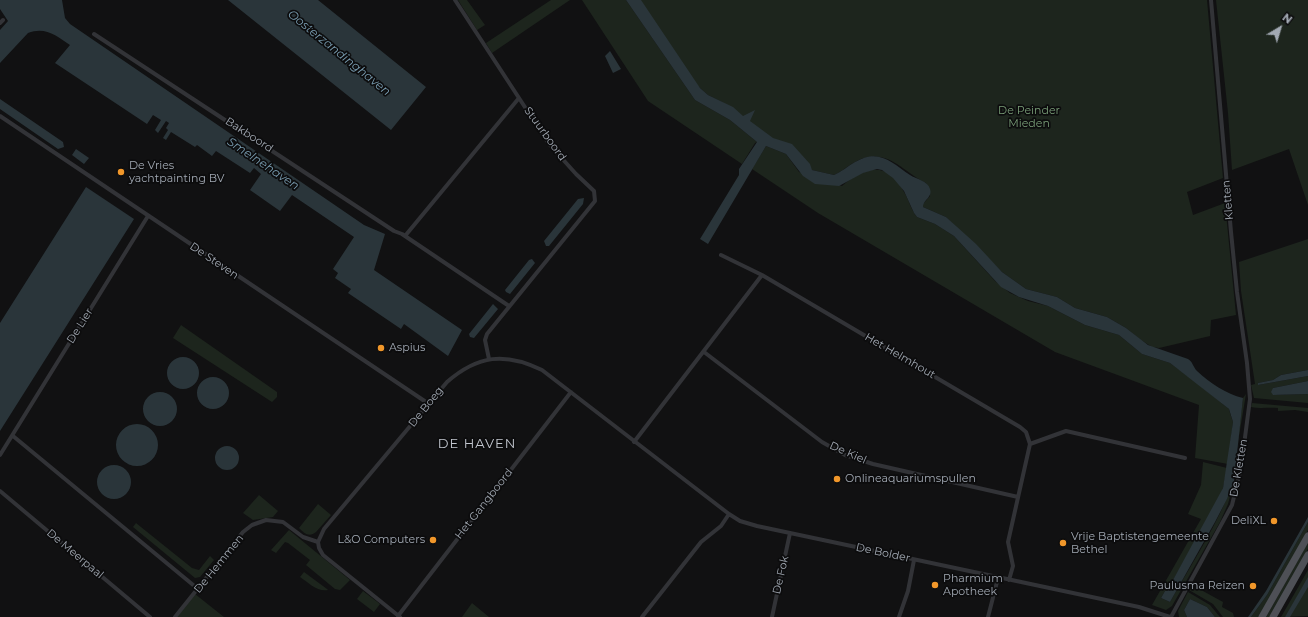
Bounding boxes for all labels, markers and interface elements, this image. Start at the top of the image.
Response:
water label: Oosterzandinghaven [285,7,393,99]
north arrow [1260,8,1300,48]
text: N [1280,10,1295,27]
park label: De Peinder Mieden [998,104,1060,130]
street label: Stuurboord [521,105,569,163]
street label: Bakboord [223,115,275,155]
water label: Smelnehaven [224,135,302,193]
place label: De Vries yachtpainting BV [129,159,224,185]
marker: De Vries yachtpainting BV [116,167,126,177]
street label: Kletten [1220,179,1236,221]
street label: De Steven [187,240,241,282]
street label: De Lier [64,306,96,346]
street label: Het Helmhout [862,330,938,382]
place label: Aspius [389,341,425,355]
marker: Aspius [376,343,386,353]
street label: De Boeg [406,384,446,430]
district label: DE HAVEN [438,436,516,452]
street label: De Kletten [1227,438,1251,498]
street label: De Kiel [828,439,868,467]
street label: Het Gangboord [452,466,516,542]
place label: Onlineaquariumspullen [845,472,976,486]
marker: Onlineaquariumspullen [832,474,842,484]
place label: DeliXL [1231,514,1266,528]
marker: DeliXL [1269,516,1279,526]
street label: De Meerpaal [44,526,106,582]
place label: Vrije Baptistengemeente Bethel [1071,530,1209,556]
street label: De Hemmen [191,532,247,596]
place label: L&O Computers [337,533,425,547]
marker: L&O Computers [428,535,438,545]
marker: Vrije Baptistengemeente Bethel [1058,538,1068,548]
street label: De Bolder [855,541,911,565]
street label: De Fok [770,555,792,595]
place label: Pharmium Apotheek [943,572,1003,598]
place label: Paulusma Reizen [1149,579,1245,593]
marker: Pharmium Apotheek [930,580,940,590]
marker: Paulusma Reizen [1248,581,1258,591]

